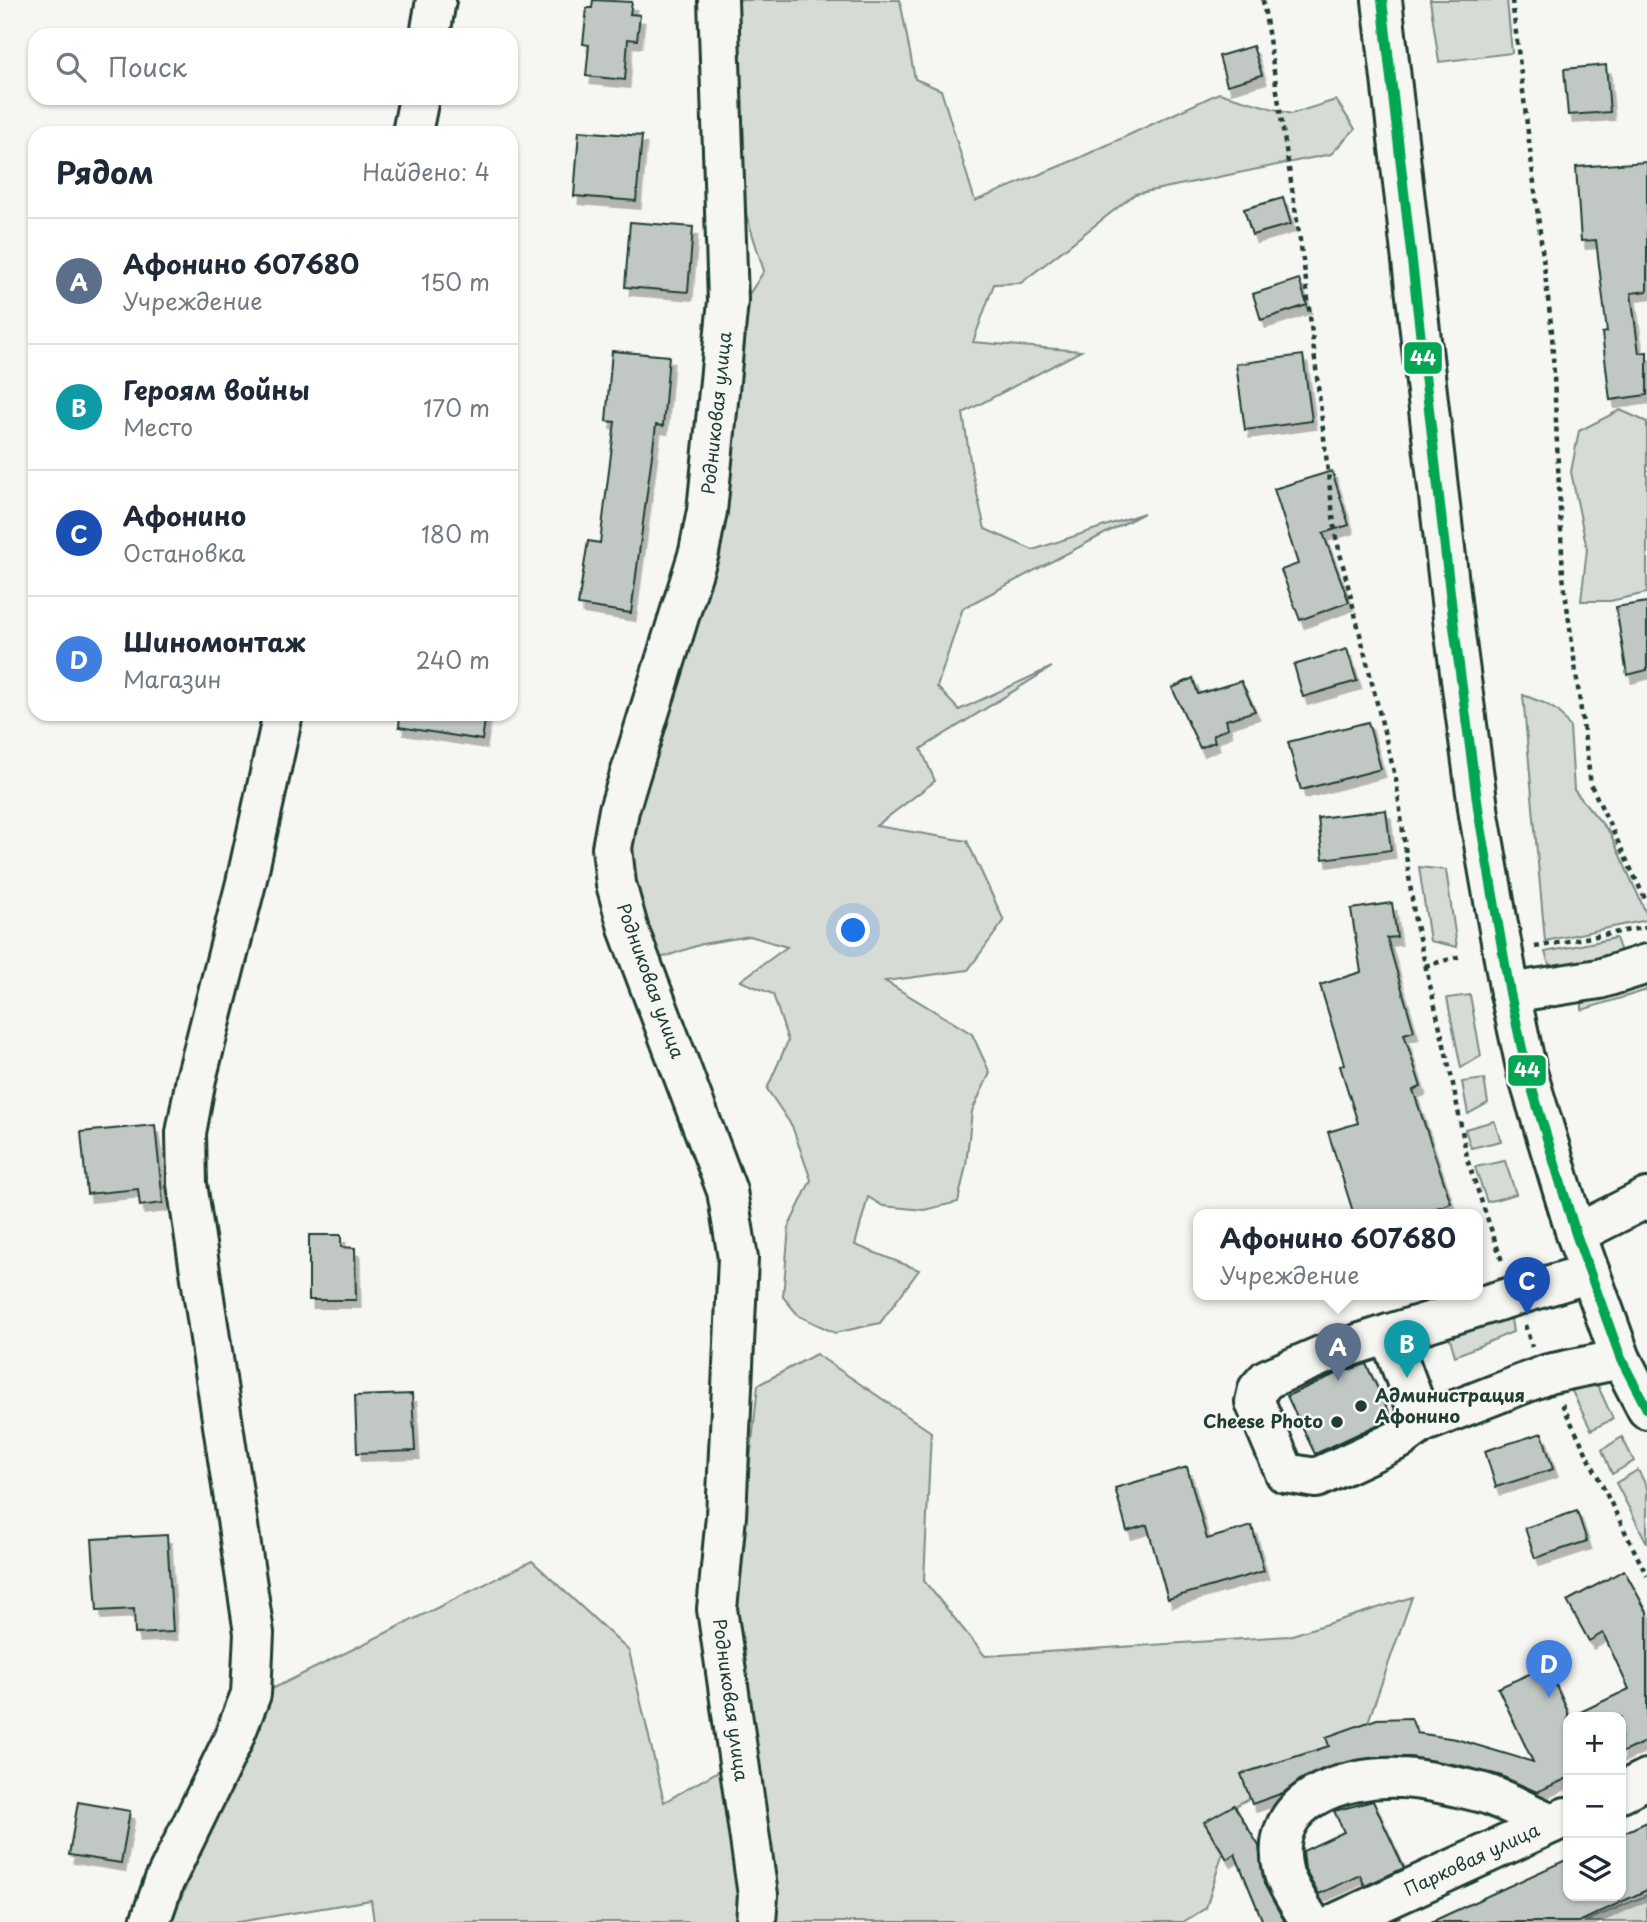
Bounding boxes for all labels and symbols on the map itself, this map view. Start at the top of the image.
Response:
street label: Родниковая улица [694,329,738,496]
line badge: 44 [1403,341,1443,375]
text: 44 [1410,343,1436,371]
street label: Родниковая улица [611,899,692,1063]
your location [836,913,870,947]
line badge: 44 [1507,1054,1547,1087]
text: 44 [1514,1055,1540,1083]
pin: C [1504,1257,1550,1315]
pin: B [1384,1320,1430,1378]
pin: A [1315,1323,1361,1381]
place label: Администрация Афонино [1375,1381,1525,1429]
marker: Администрация Афонино [1353,1398,1369,1414]
place label: Cheese Photo [1203,1407,1323,1434]
marker: Cheese Photo [1329,1414,1345,1430]
street label: Родниковая улица [707,1617,756,1783]
pin: D [1526,1640,1572,1698]
street label: Парковая улица [1399,1815,1544,1902]

